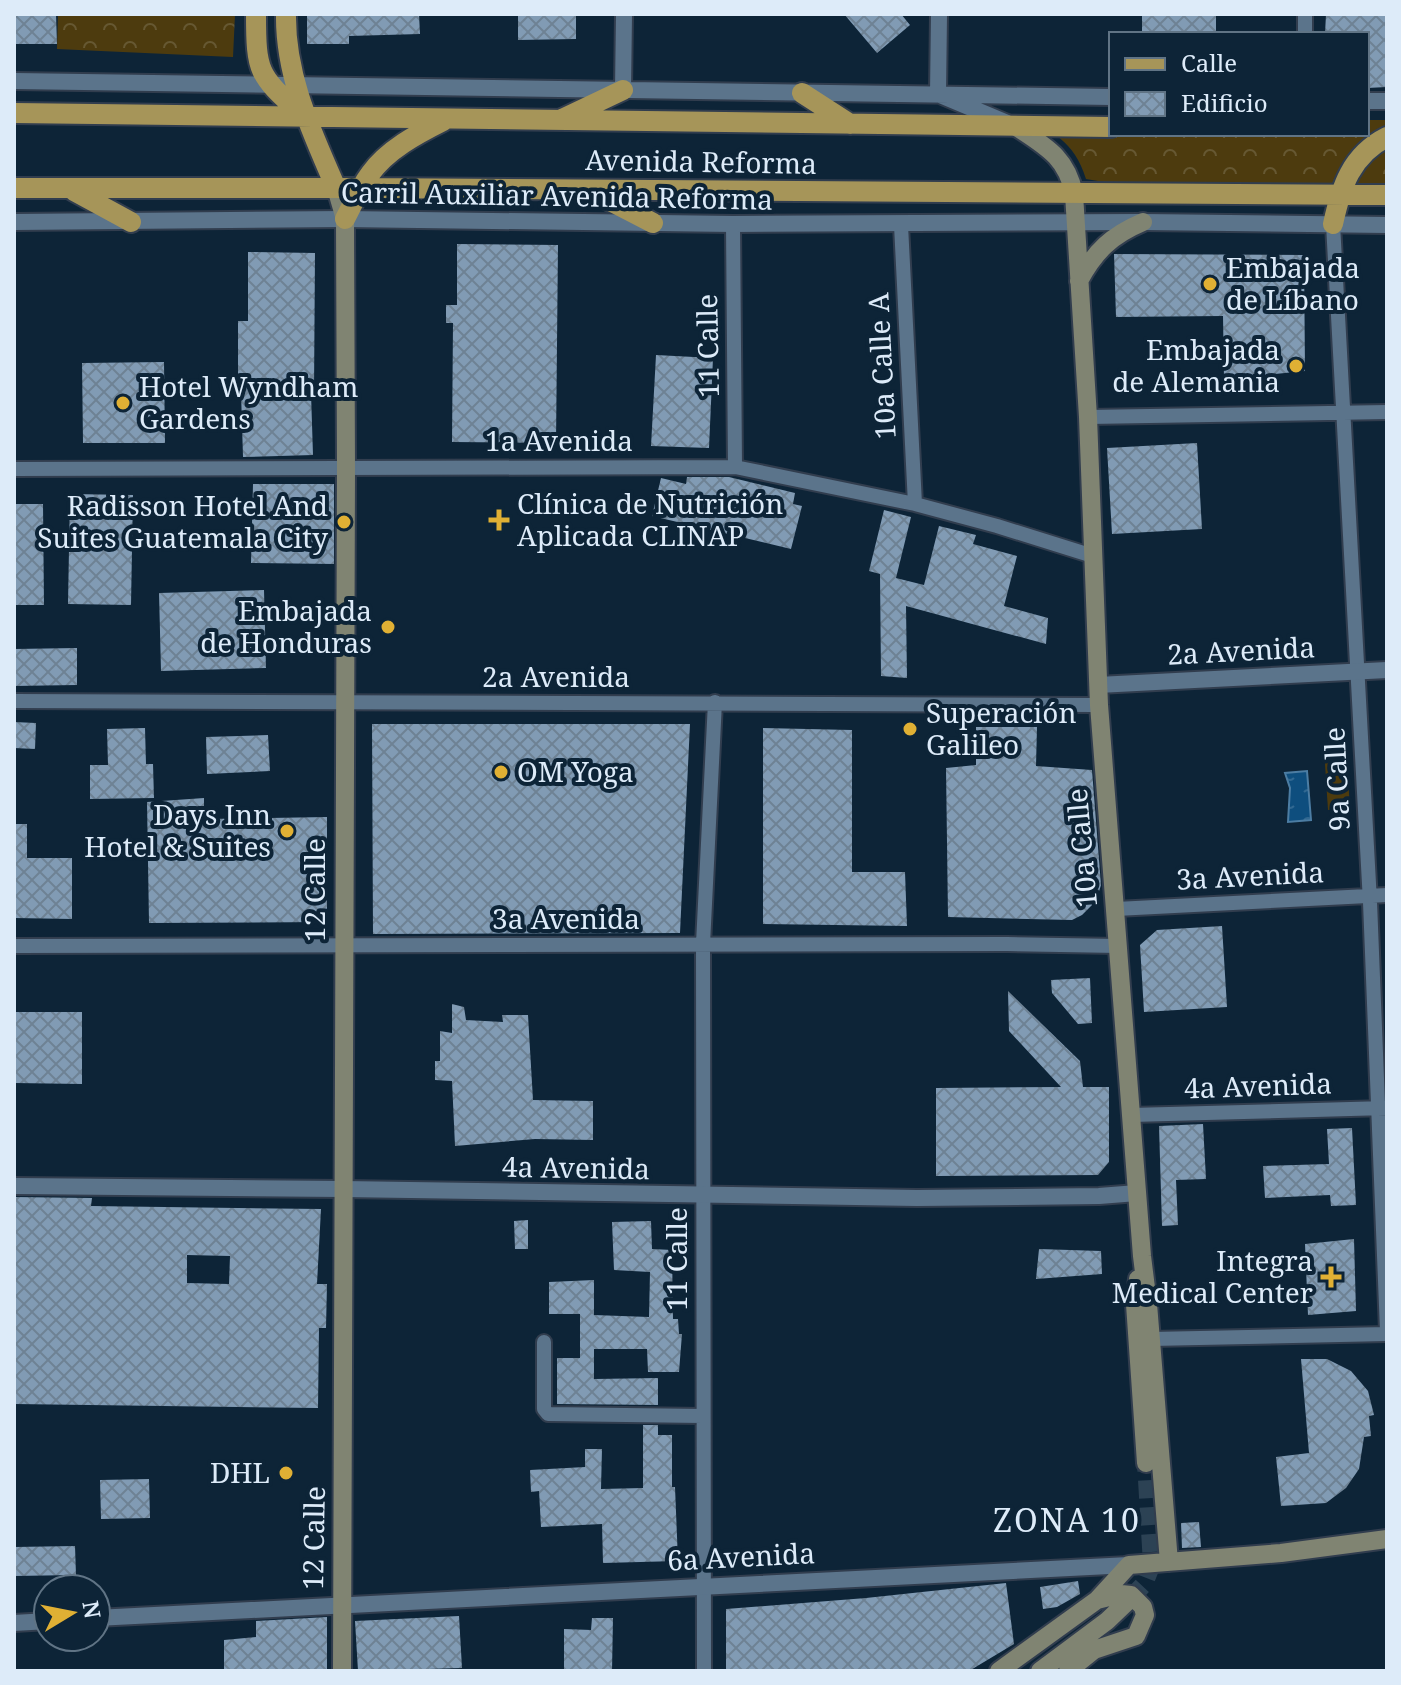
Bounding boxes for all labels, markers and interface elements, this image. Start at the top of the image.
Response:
legend [1109,32,1369,136]
text: Calle [1181,46,1237,79]
text: Edificio [1181,86,1268,119]
street label: Avenida Reforma [585,140,817,182]
street label: Carril Auxiliar Avenida Reforma [341,172,773,218]
place label: Embajada de Líbano [1226,248,1360,318]
marker: Embajada de Líbano [1201,275,1219,293]
street label: 10a Calle A [858,292,904,440]
street label: 11 Calle [687,294,727,398]
place label: Embajada de Alemania [1112,330,1280,400]
marker: Embajada de Alemania [1287,357,1305,375]
place label: Hotel Wyndham Gardens [139,367,359,437]
marker: Hotel Wyndham Gardens [114,394,132,412]
street label: 1a Avenida [485,421,633,459]
place label: Clínica de Nutrición Aplicada CLINAP [517,484,783,554]
place label: Radisson Hotel And Suites Guatemala City [37,486,328,556]
marker: Clínica de Nutrición Aplicada CLINAP [488,509,510,531]
marker: Radisson Hotel And Suites Guatemala City [335,513,353,531]
place label: Embajada de Honduras [200,591,372,661]
marker: Embajada de Honduras [379,618,397,636]
street label: 2a Avenida [1166,627,1316,673]
street label: 2a Avenida [482,657,630,695]
place label: Superación Galileo [926,693,1077,763]
marker: Superación Galileo [901,720,919,738]
street label: 9a Calle [1314,726,1358,832]
place label: OM Yoga [517,752,634,790]
marker: OM Yoga [492,763,510,781]
street label: 10a Calle [1057,787,1105,909]
place label: Days Inn Hotel & Suites [84,795,271,865]
marker: Days Inn Hotel & Suites [278,822,296,840]
street label: 12 Calle [295,838,333,942]
street label: 3a Avenida [1175,852,1325,898]
street label: 3a Avenida [492,899,640,937]
street label: 4a Avenida [1183,1063,1333,1107]
street label: 4a Avenida [502,1147,650,1187]
street label: 11 Calle [657,1207,695,1311]
place label: Integra Medical Center [1112,1241,1313,1311]
marker: Integra Medical Center [1320,1266,1342,1288]
place label: DHL [210,1453,270,1491]
marker: DHL [277,1464,295,1482]
street label: 12 Calle [293,1486,333,1590]
district label: ZONA 10 [993,1498,1141,1541]
street label: 6a Avenida [666,1533,816,1579]
north arrow [32,1573,112,1653]
text: N [76,1598,109,1620]

